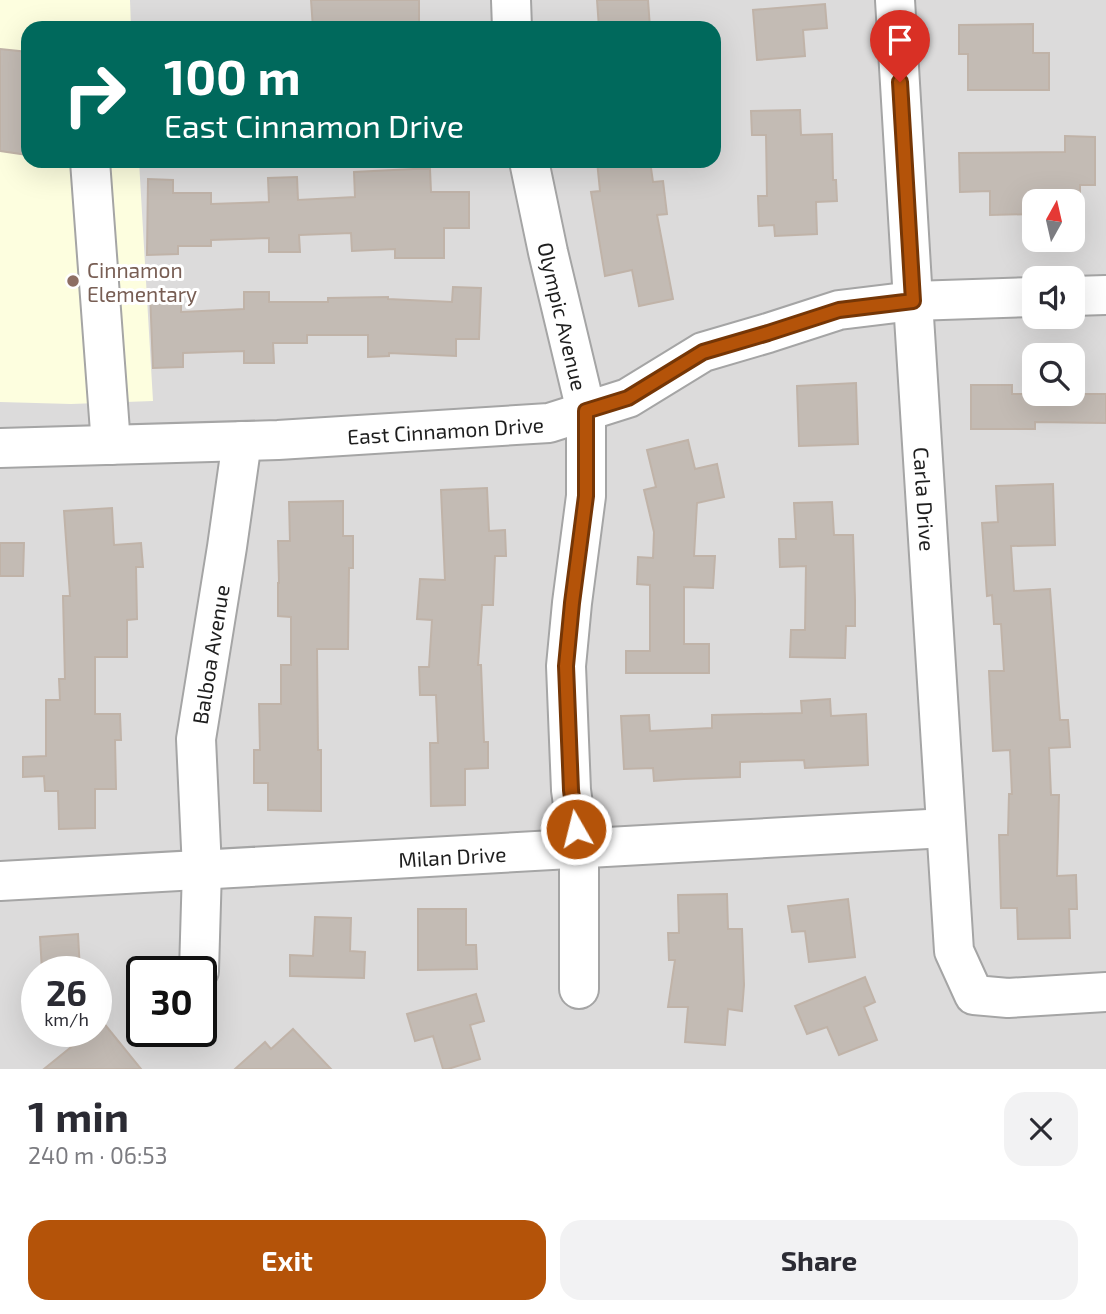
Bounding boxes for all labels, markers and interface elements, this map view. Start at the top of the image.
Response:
pin [870,10,930,82]
icon: arrive [881,21,919,59]
text: 100 m [164,46,301,105]
icon: right [49,49,140,140]
text: East Cinnamon Drive [164,106,464,144]
north arrow [1022,189,1085,252]
map controls [1022,189,1085,406]
street label: Olympic Avenue [534,240,593,393]
place label: Cinnamon Elementary [87,257,197,306]
button: sound [1022,266,1085,329]
marker: Cinnamon Elementary [65,273,81,289]
button: search [1022,343,1085,406]
street label: East Cinnamon Drive [346,411,545,448]
street label: Carla Drive [910,446,941,552]
street label: Balboa Avenue [186,583,233,726]
position arrow [539,792,613,866]
street label: Milan Drive [398,840,507,871]
speed limit sign: 30 [126,956,217,1047]
text: 26 [46,971,87,1013]
text: km/h [44,1008,89,1030]
text: 1 min [28,1090,129,1140]
button: close [1004,1092,1078,1166]
text: 240 m · 06:53 [28,1141,167,1169]
button: Exit [28,1220,546,1300]
button: Share [560,1220,1078,1300]

